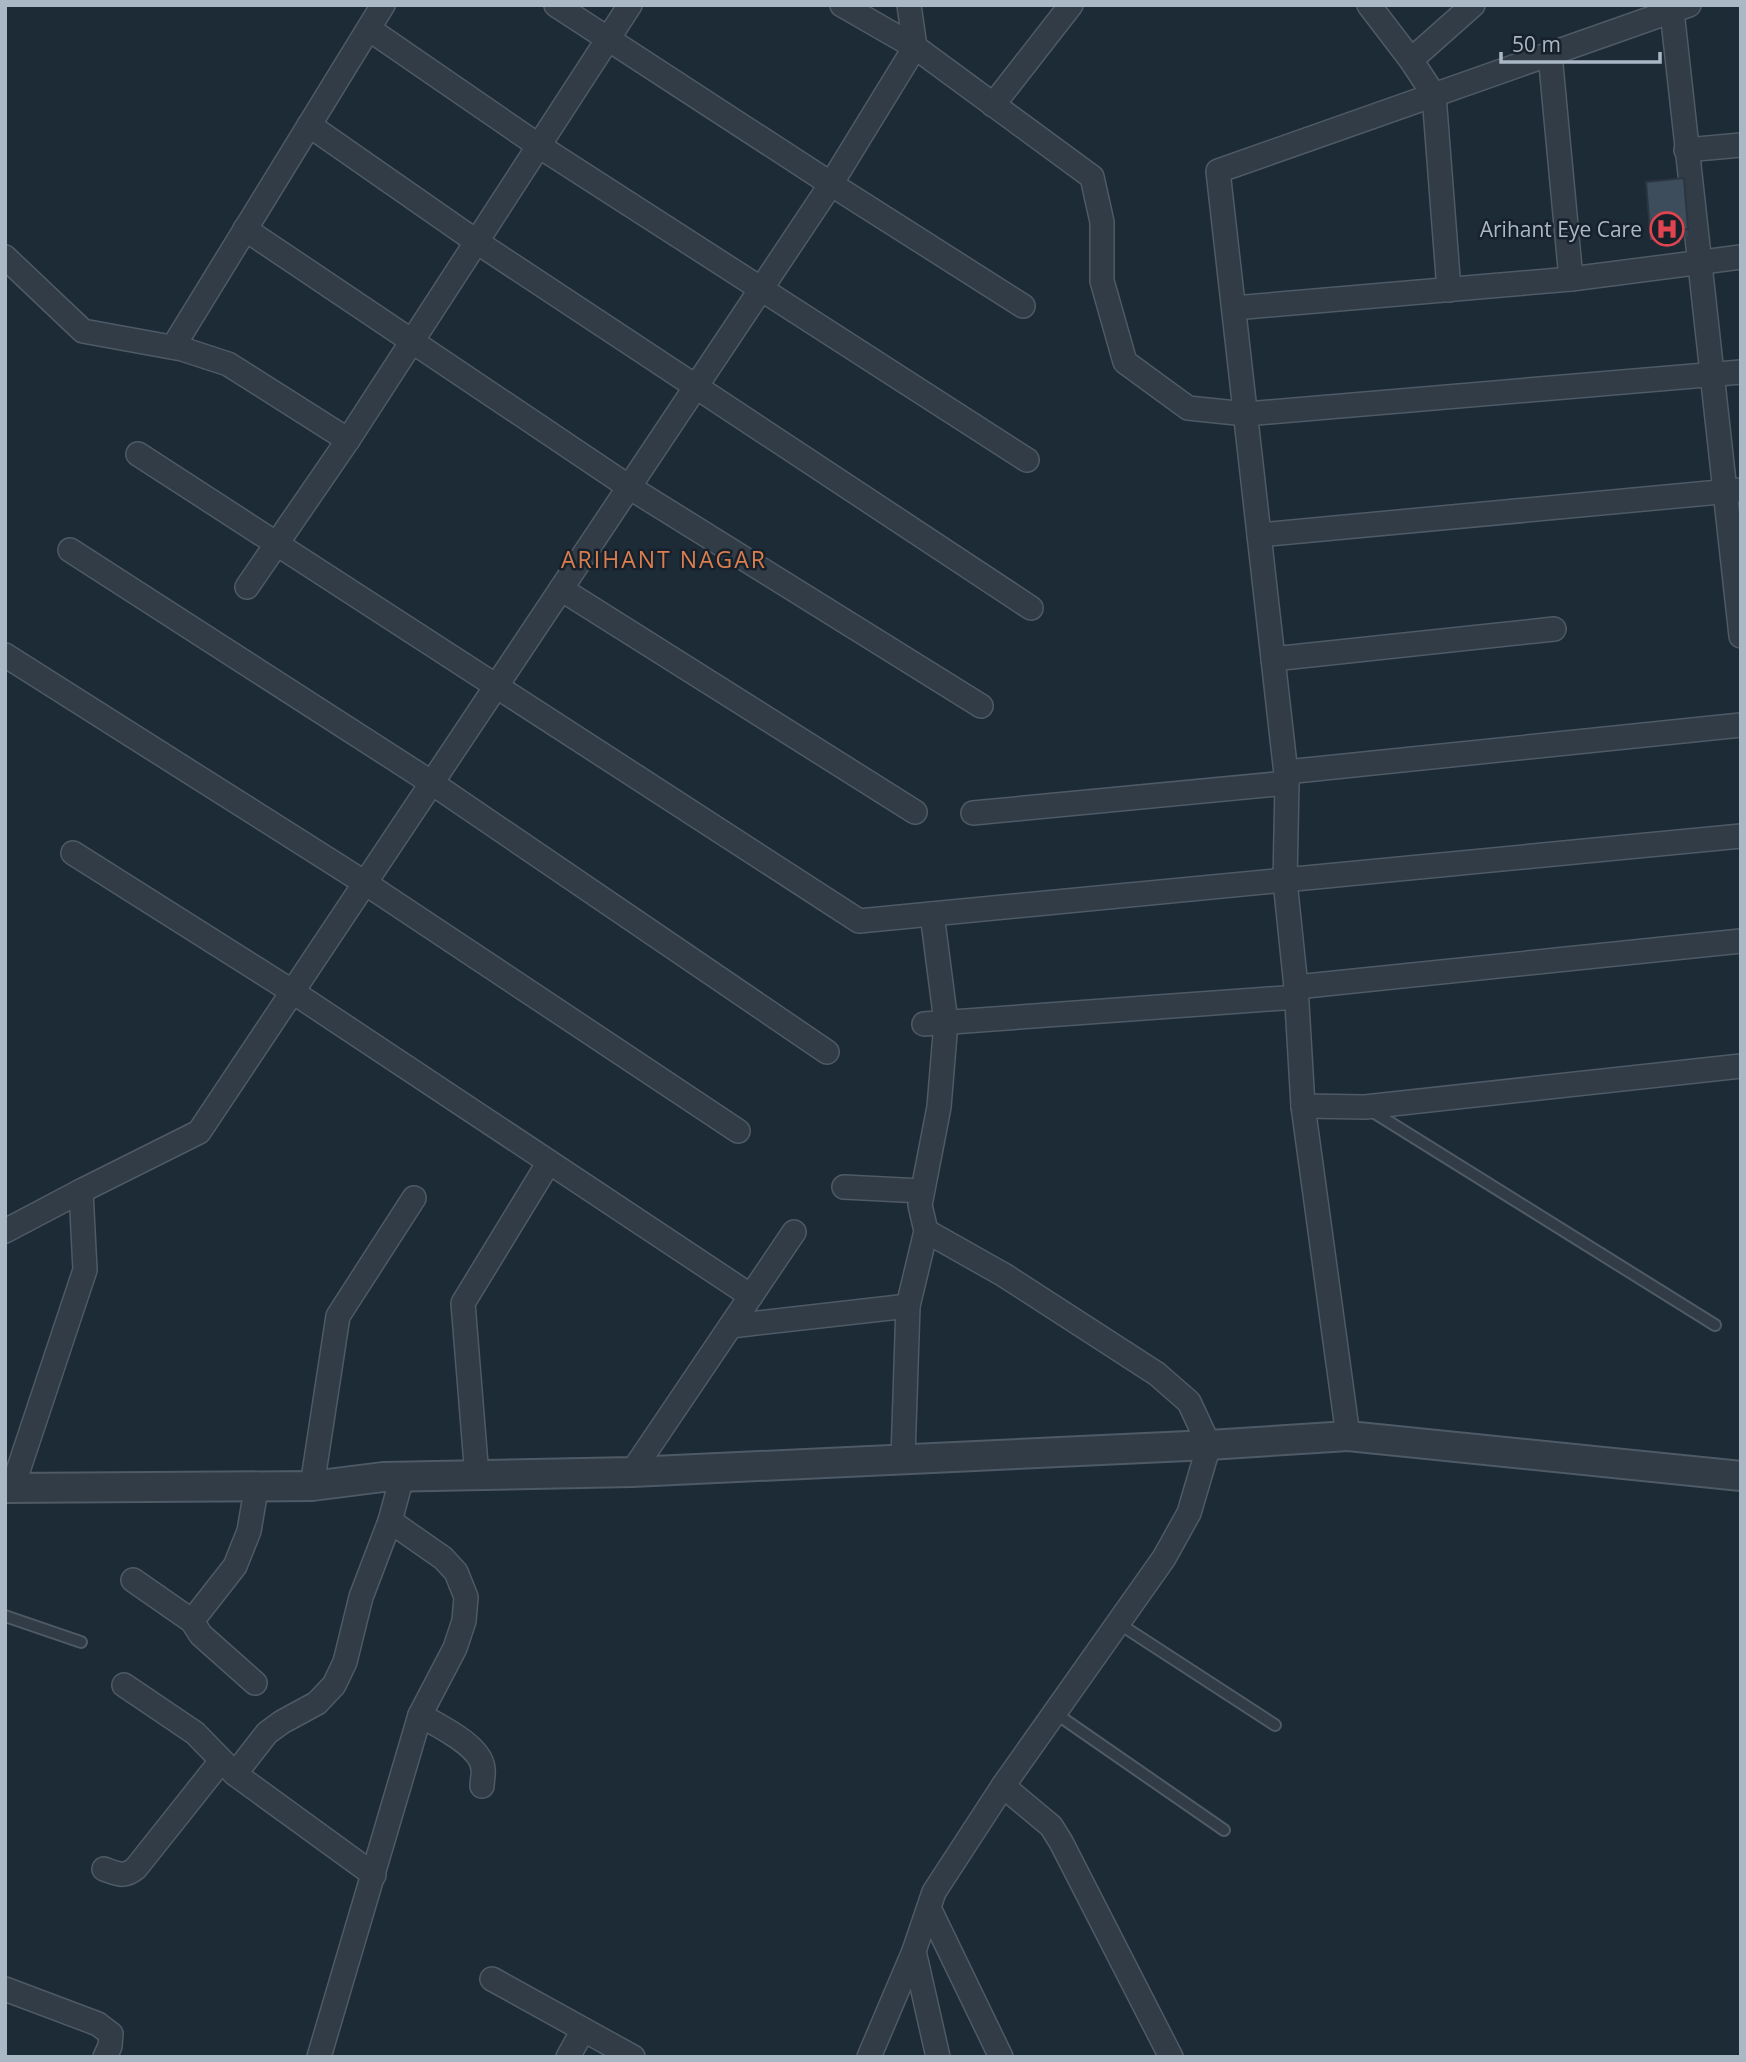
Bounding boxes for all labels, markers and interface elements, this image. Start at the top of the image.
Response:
scale bar [1501,21,1660,65]
text: 50 m [1512,30,1561,58]
hospital icon: Arihant Eye Care [1648,210,1686,248]
place label: Arihant Eye Care [1480,215,1642,243]
district label: ARIHANT NAGAR [561,543,767,575]

